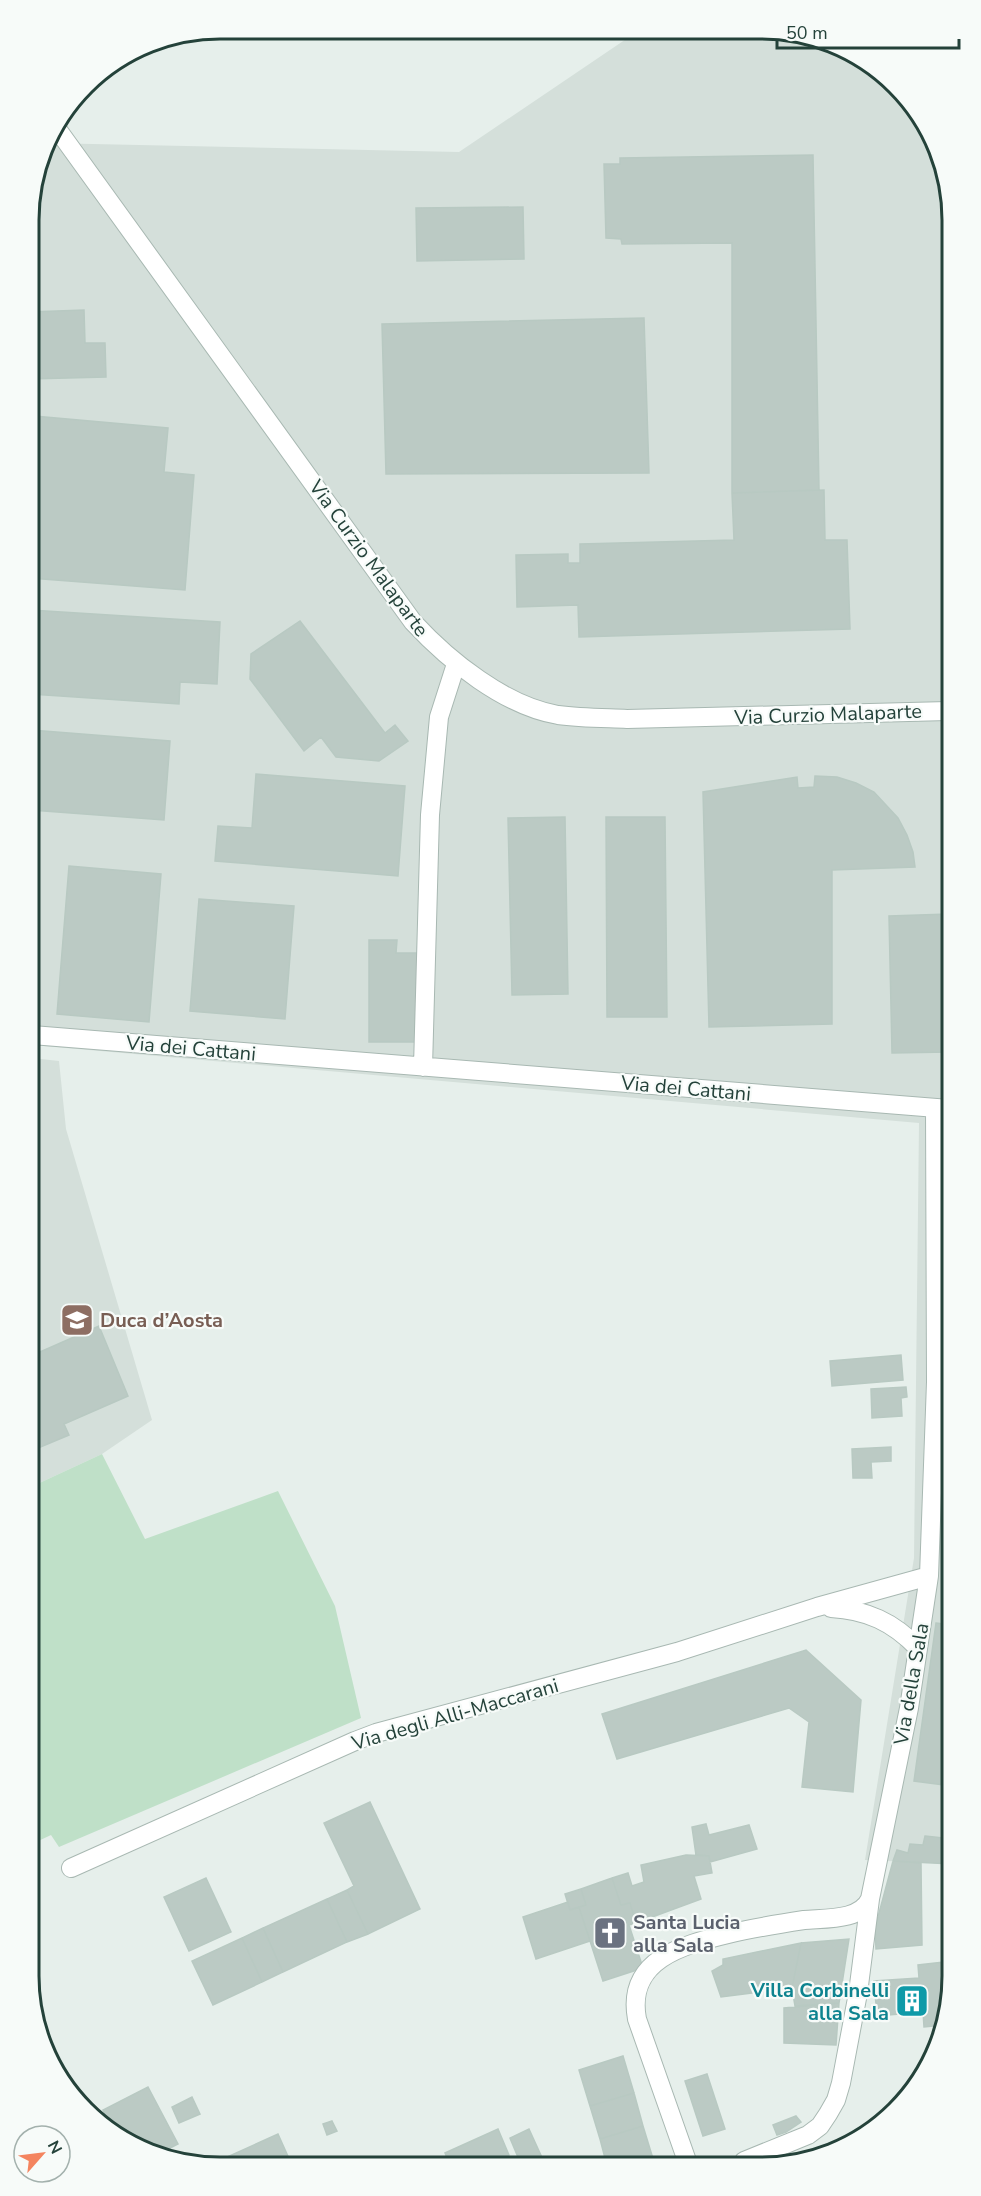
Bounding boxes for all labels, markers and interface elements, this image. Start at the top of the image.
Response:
scale bar [777,12,958,50]
text: 50 m [786,21,828,45]
street label: Via Curzio Malaparte [302,474,435,642]
street label: Via Curzio Malaparte [733,698,922,731]
street label: Via dei Cattani [124,1029,257,1068]
street label: Via dei Cattani [619,1069,752,1108]
school or university icon: Duca d’Aosta [59,1302,95,1338]
place label: Duca d’Aosta [100,1307,223,1334]
street label: Via della Sala [887,1621,936,1748]
street label: Via degli Alli-Maccarani [348,1672,562,1757]
place label: Santa Lucia alla Sala [633,1909,740,1959]
church icon: Santa Lucia alla Sala [592,1915,628,1951]
place label: Villa Corbinelli alla Sala [750,1977,889,2027]
building icon: Villa Corbinelli alla Sala [894,1983,930,2019]
north arrow [12,2124,72,2184]
text: N [42,2137,67,2158]

